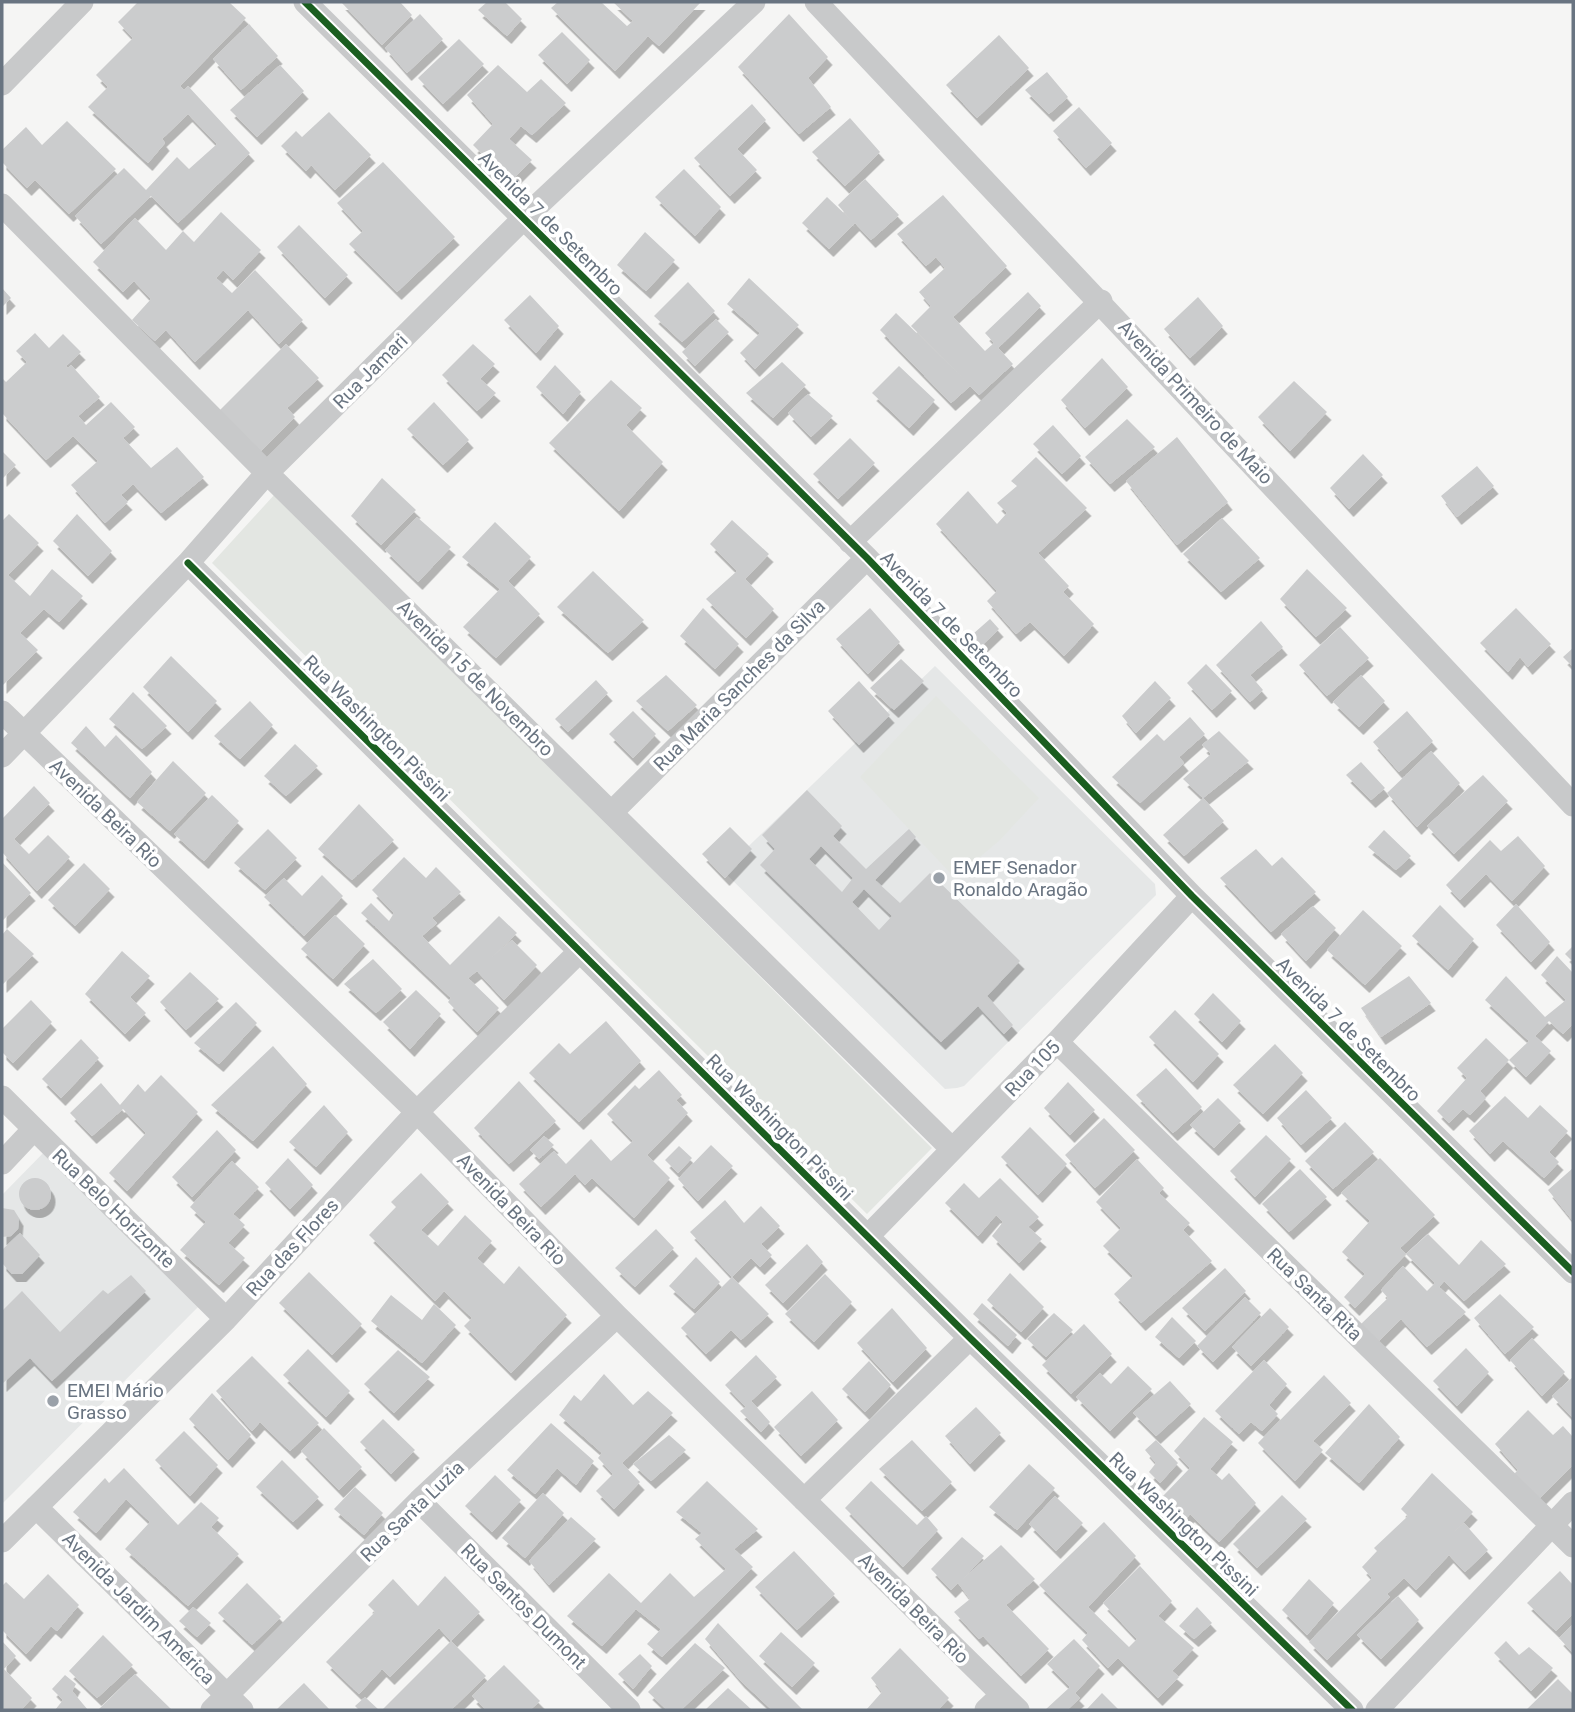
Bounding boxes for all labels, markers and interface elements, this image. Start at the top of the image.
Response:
street label: Avenida 7 de Setembro [474,146,628,300]
street label: Avenida Primeiro de Maio [1114,315,1278,489]
street label: Rua Jamari [328,329,412,413]
street label: Avenida 7 de Setembro [876,546,1028,702]
street label: Avenida 15 de Novembro [393,595,559,761]
street label: Rua Maria Sanches da Silva [649,595,830,776]
street label: Rua Washington Pissini [298,650,455,807]
street label: Avenida Beira Rio [45,754,166,873]
place label: EMEF Senador Ronaldo Aragão [953,856,1088,901]
marker: EMEF Senador Ronaldo Aragão [931,870,947,886]
street label: Avenida 7 de Setembro [1272,952,1426,1106]
street label: Rua 105 [1000,1035,1065,1101]
street label: Rua Washington Pissini [701,1049,858,1206]
street label: Rua Belo Horizonte [48,1144,180,1273]
street label: Avenida Beira Rio [452,1149,571,1270]
street label: Rua das Flores [241,1194,343,1301]
street label: Rua Santa Rita [1262,1243,1367,1346]
place label: EMEI Mário Grasso [67,1379,164,1424]
marker: EMEI Mário Grasso [45,1393,61,1409]
street label: Rua Washington Pissini [1104,1447,1263,1601]
street label: Rua Santa Luzia [356,1456,469,1567]
street label: Avenida Jardim América [58,1527,220,1689]
street label: Rua Santos Dumont [456,1539,591,1674]
street label: Avenida Beira Rio [854,1548,974,1668]

